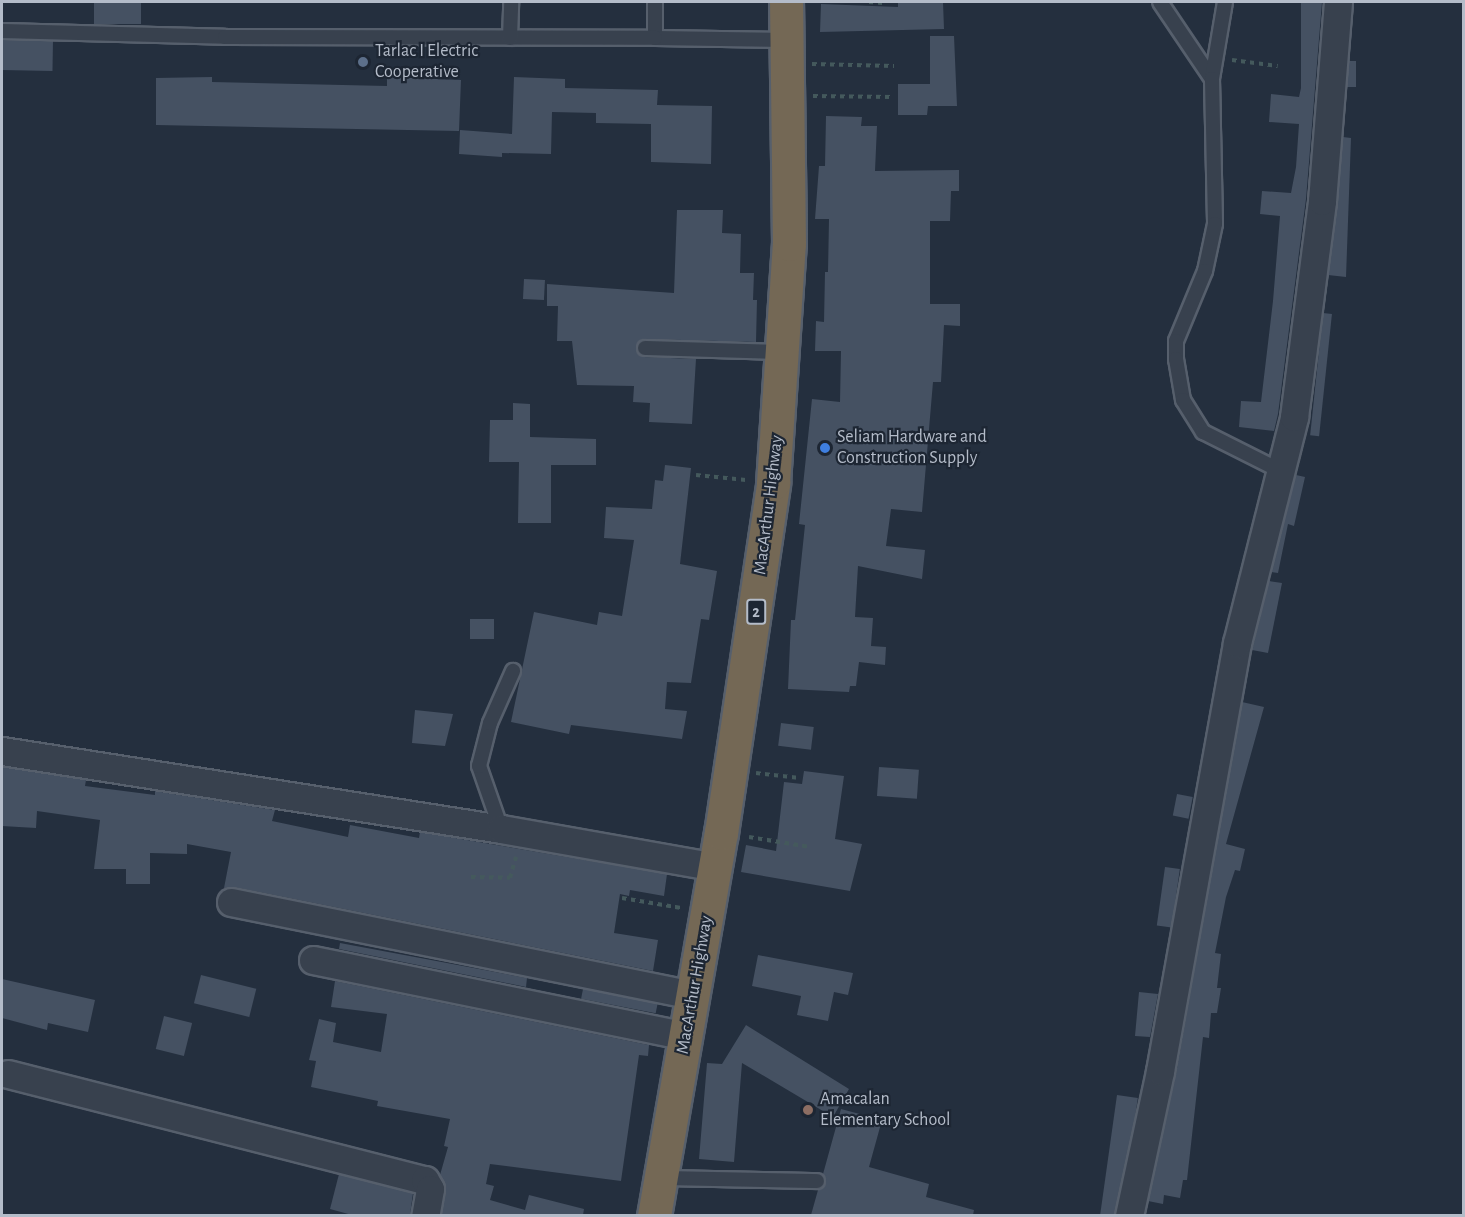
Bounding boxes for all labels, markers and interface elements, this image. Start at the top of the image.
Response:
place label: Tarlac I Electric Cooperative [375,41,478,84]
marker: Tarlac I Electric Cooperative [356,55,370,69]
place label: Seliam Hardware and Construction Supply [837,427,987,470]
street label: MacArthur Highway [750,434,788,576]
marker: Seliam Hardware and Construction Supply [818,441,832,455]
road number: 2 [746,599,766,625]
street label: MacArthur Highway [672,914,718,1056]
place label: Amacalan Elementary School [820,1089,950,1132]
marker: Amacalan Elementary School [801,1103,815,1117]

